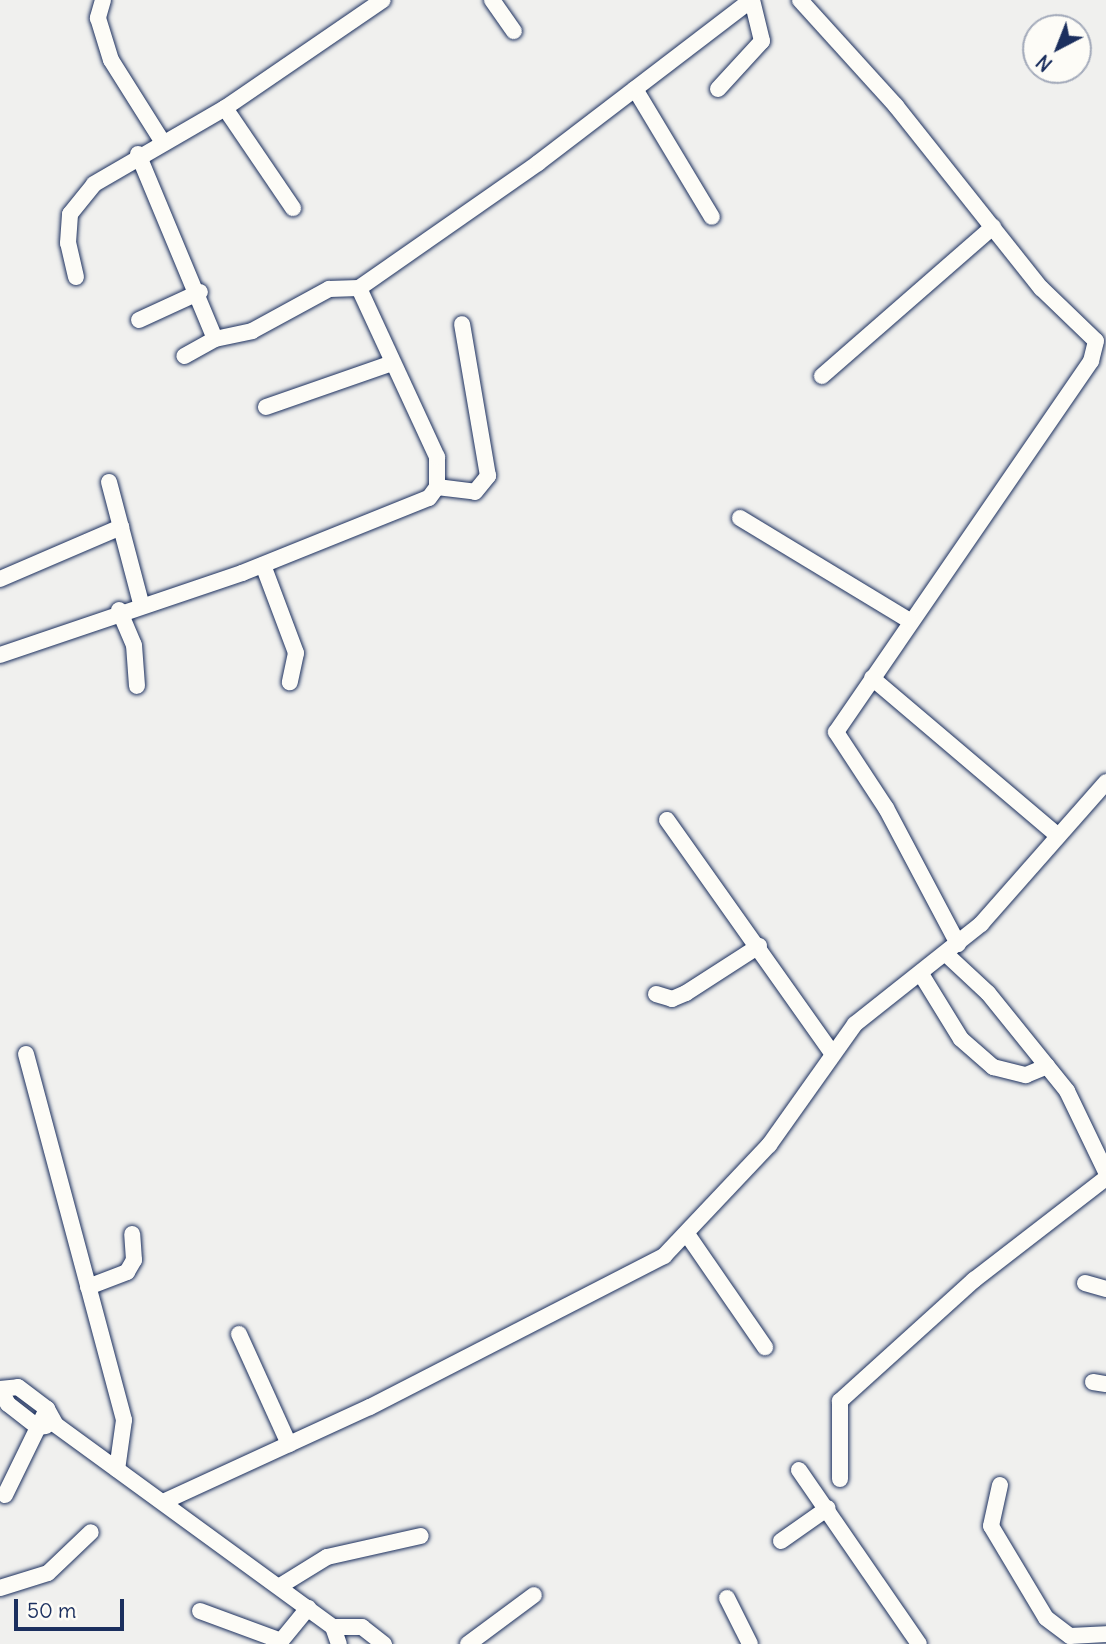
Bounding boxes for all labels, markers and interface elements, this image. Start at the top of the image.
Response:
north arrow [1022,14,1092,84]
text: N [1031,50,1057,76]
scale bar [18,1584,128,1628]
text: 50 m [27,1597,76,1624]

